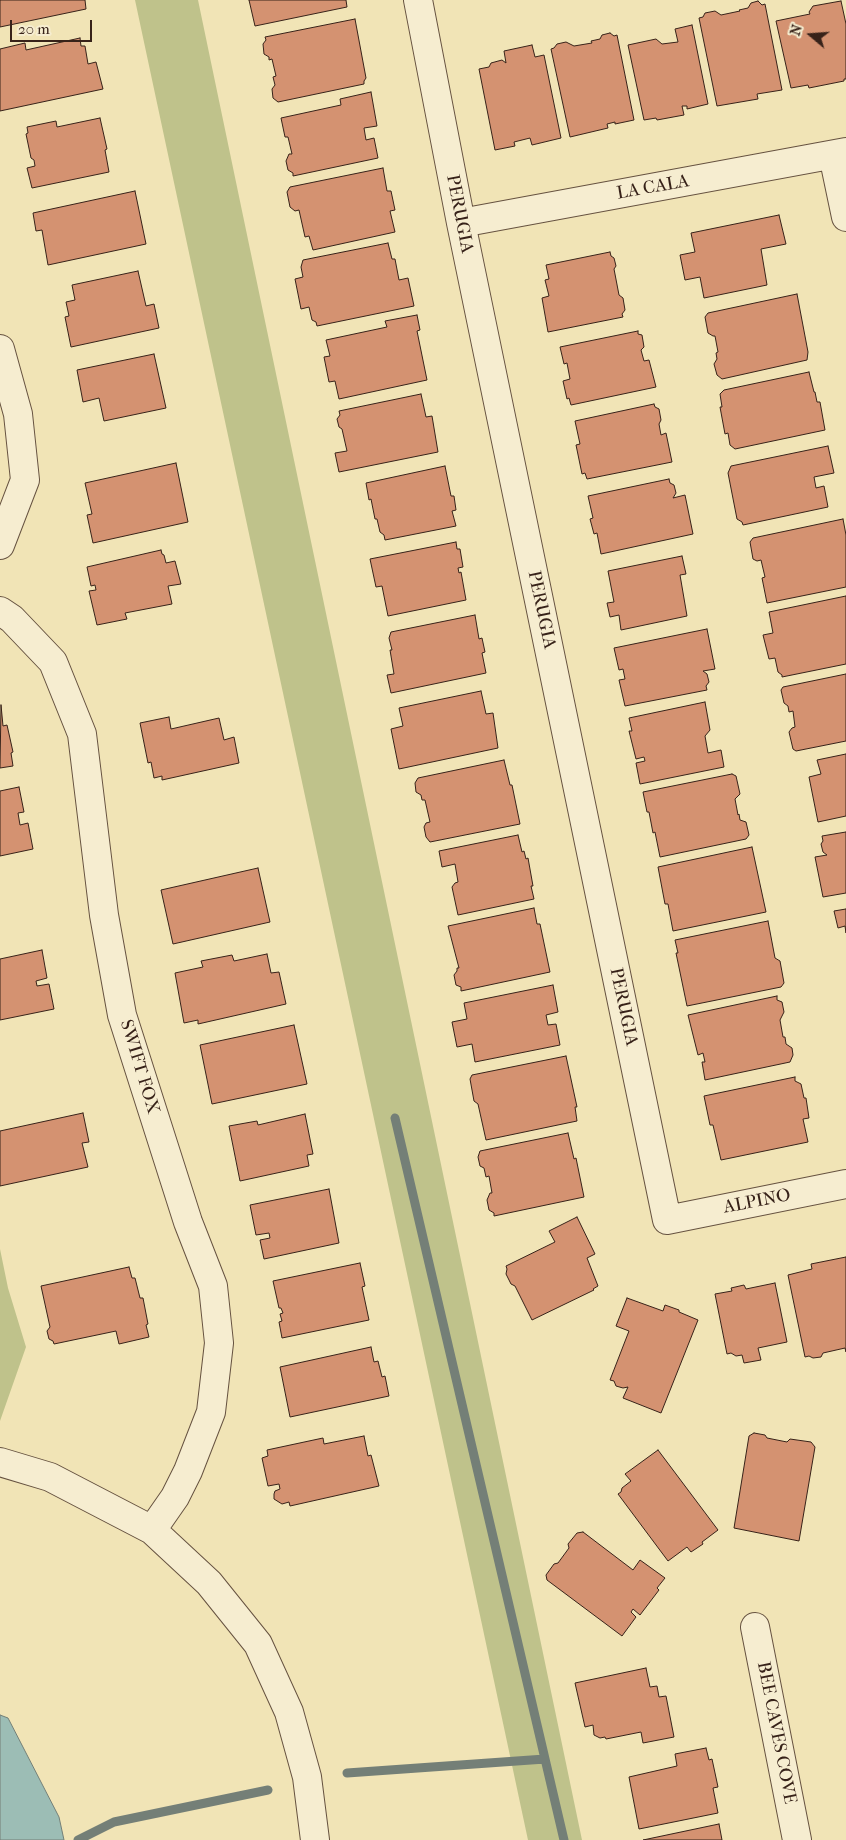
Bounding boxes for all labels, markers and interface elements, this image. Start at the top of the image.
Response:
scale bar [12,10,95,42]
north arrow [786,10,836,60]
text: 20 m [18,20,50,38]
text: N [787,23,806,38]
street label: LA CALA [615,171,691,205]
street label: PERUGIA [441,173,477,255]
street label: PERUGIA [522,569,560,651]
street label: PERUGIA [604,966,642,1048]
street label: SWIFT FOX [114,1017,164,1117]
street label: ALPINO [722,1185,792,1219]
street label: BEE CAVES COVE [752,1660,800,1806]

